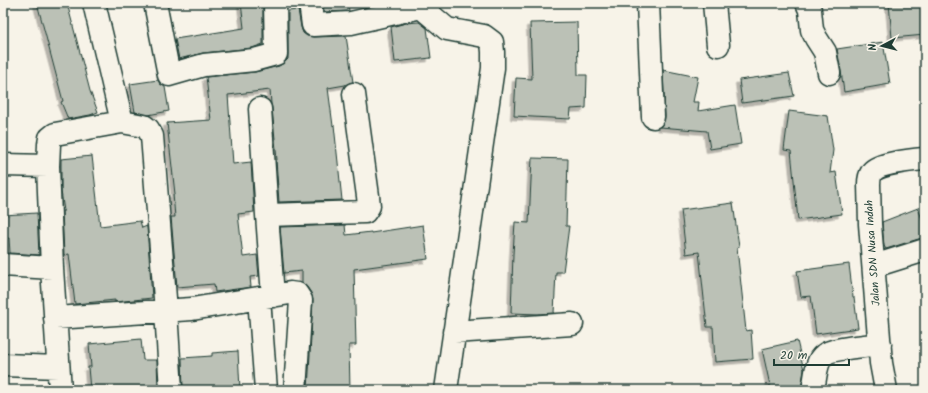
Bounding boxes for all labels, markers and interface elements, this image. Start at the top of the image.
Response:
north arrow [862,26,902,66]
text: N [864,43,882,52]
street label: Jalan SDN Nusa Indah [860,199,886,307]
scale bar [774,341,849,367]
text: 20 m [780,346,808,365]

